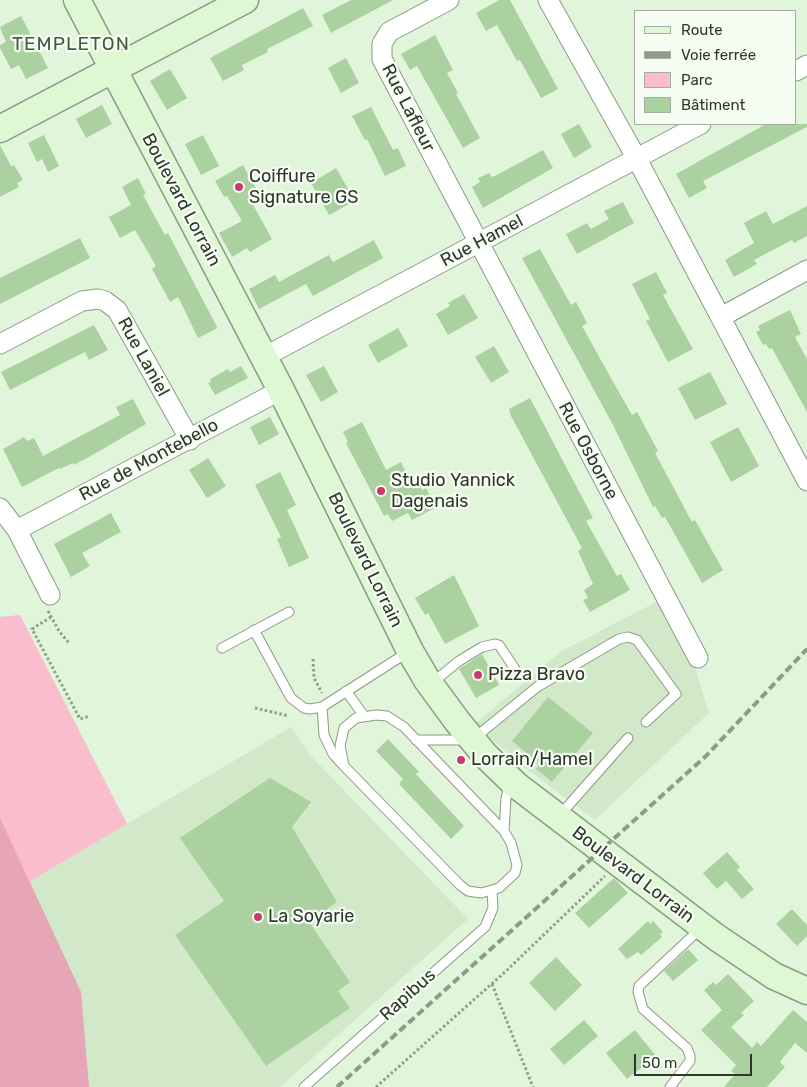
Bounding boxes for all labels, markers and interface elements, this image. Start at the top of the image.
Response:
legend [634,10,797,125]
text: Route [681,21,723,39]
district label: TEMPLETON [11,34,131,56]
text: Voie ferrée [681,46,756,64]
street label: Rue Lafleur [377,60,439,156]
text: Parc [681,71,713,89]
text: Bâtiment [681,96,745,114]
street label: Boulevard Lorrain [137,130,225,270]
place label: Coiffure Signature GS [249,166,359,208]
marker: Coiffure Signature GS [233,181,245,193]
street label: Rue Hamel [437,210,527,272]
street label: Rue Laniel [112,314,174,400]
street label: Rue Osborne [553,399,623,503]
street label: Rue de Montebello [76,414,222,506]
place label: Studio Yannick Dagenais [391,470,515,512]
marker: Studio Yannick Dagenais [375,485,387,497]
street label: Boulevard Lorrain [323,489,407,631]
place label: Pizza Bravo [488,664,585,686]
marker: Pizza Bravo [472,669,484,681]
place label: Lorrain/Hamel [471,749,593,771]
marker: Lorrain/Hamel [455,754,467,766]
street label: Boulevard Lorrain [568,822,698,928]
place label: La Soyarie [268,906,354,928]
marker: La Soyarie [252,911,264,923]
street label: Rapibus [376,964,440,1026]
scale bar [637,1044,754,1076]
text: 50 m [642,1054,677,1072]

